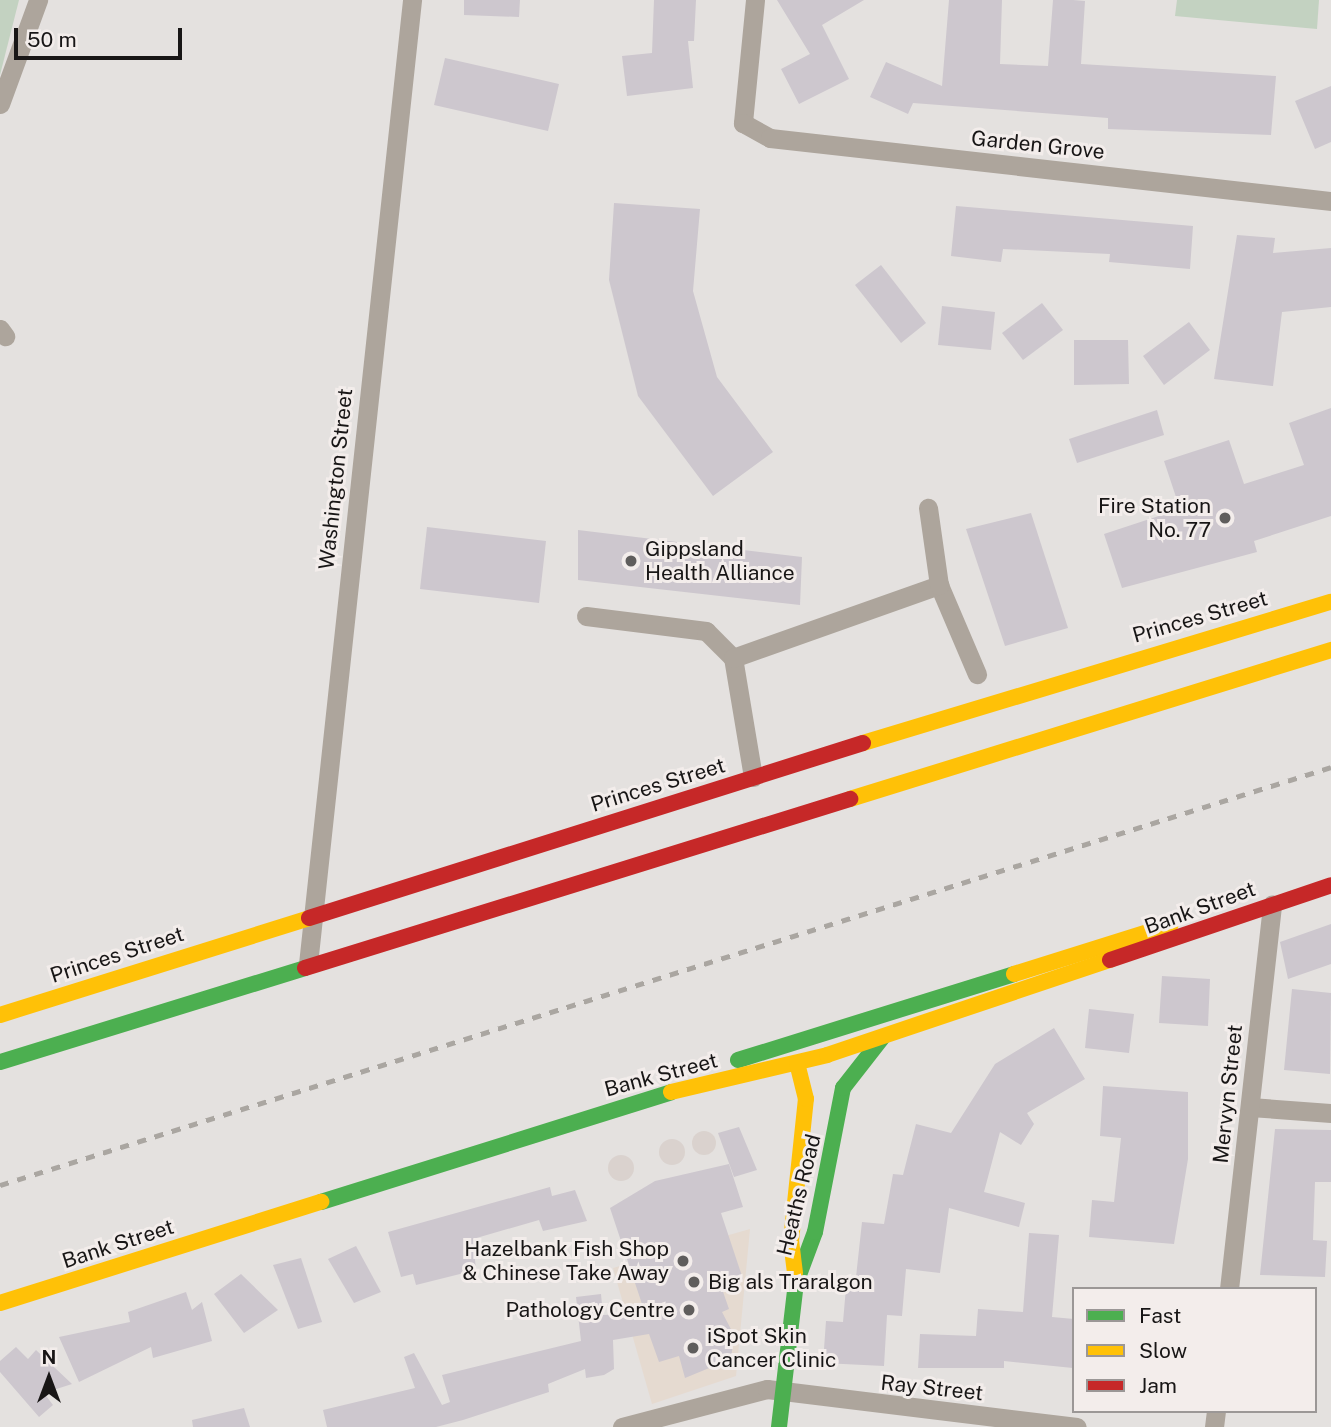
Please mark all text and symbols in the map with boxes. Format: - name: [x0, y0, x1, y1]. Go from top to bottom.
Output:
- scale bar: [18, 14, 186, 58]
- text: 50 m: [27, 27, 77, 52]
- street label: Garden Grove: [970, 125, 1106, 165]
- street label: Washington Street: [314, 387, 358, 571]
- place label: Fire Station No. 77: [1098, 493, 1211, 543]
- marker: Fire Station No. 77: [1217, 510, 1233, 526]
- place label: Gippsland Health Alliance: [645, 536, 795, 586]
- marker: Gippsland Health Alliance: [623, 553, 639, 569]
- street label: Princes Street: [1130, 586, 1270, 648]
- street label: Princes Street: [588, 753, 728, 817]
- street label: Bank Street: [1141, 876, 1259, 940]
- street label: Princes Street: [47, 921, 187, 989]
- street label: Mervyn Street: [1208, 1023, 1248, 1165]
- street label: Bank Street: [602, 1048, 720, 1102]
- street label: Heaths Road: [772, 1132, 826, 1258]
- street label: Bank Street: [59, 1214, 177, 1274]
- place label: Hazelbank Fish Shop & Chinese Take Away: [462, 1236, 669, 1286]
- marker: Hazelbank Fish Shop & Chinese Take Away: [675, 1253, 691, 1269]
- place label: Big als Traralgon: [708, 1269, 873, 1295]
- marker: Big als Traralgon: [686, 1274, 702, 1290]
- legend: [1072, 1287, 1317, 1413]
- place label: Pathology Centre: [505, 1297, 675, 1323]
- marker: Pathology Centre: [681, 1302, 697, 1318]
- text: Fast: [1139, 1303, 1181, 1328]
- place label: iSpot Skin Cancer Clinic: [707, 1323, 836, 1373]
- text: Slow: [1139, 1338, 1187, 1363]
- marker: iSpot Skin Cancer Clinic: [685, 1340, 701, 1356]
- north arrow: [14, 1343, 84, 1413]
- text: N: [42, 1346, 56, 1368]
- street label: Ray Street: [879, 1370, 985, 1406]
- text: Jam: [1139, 1373, 1177, 1398]

